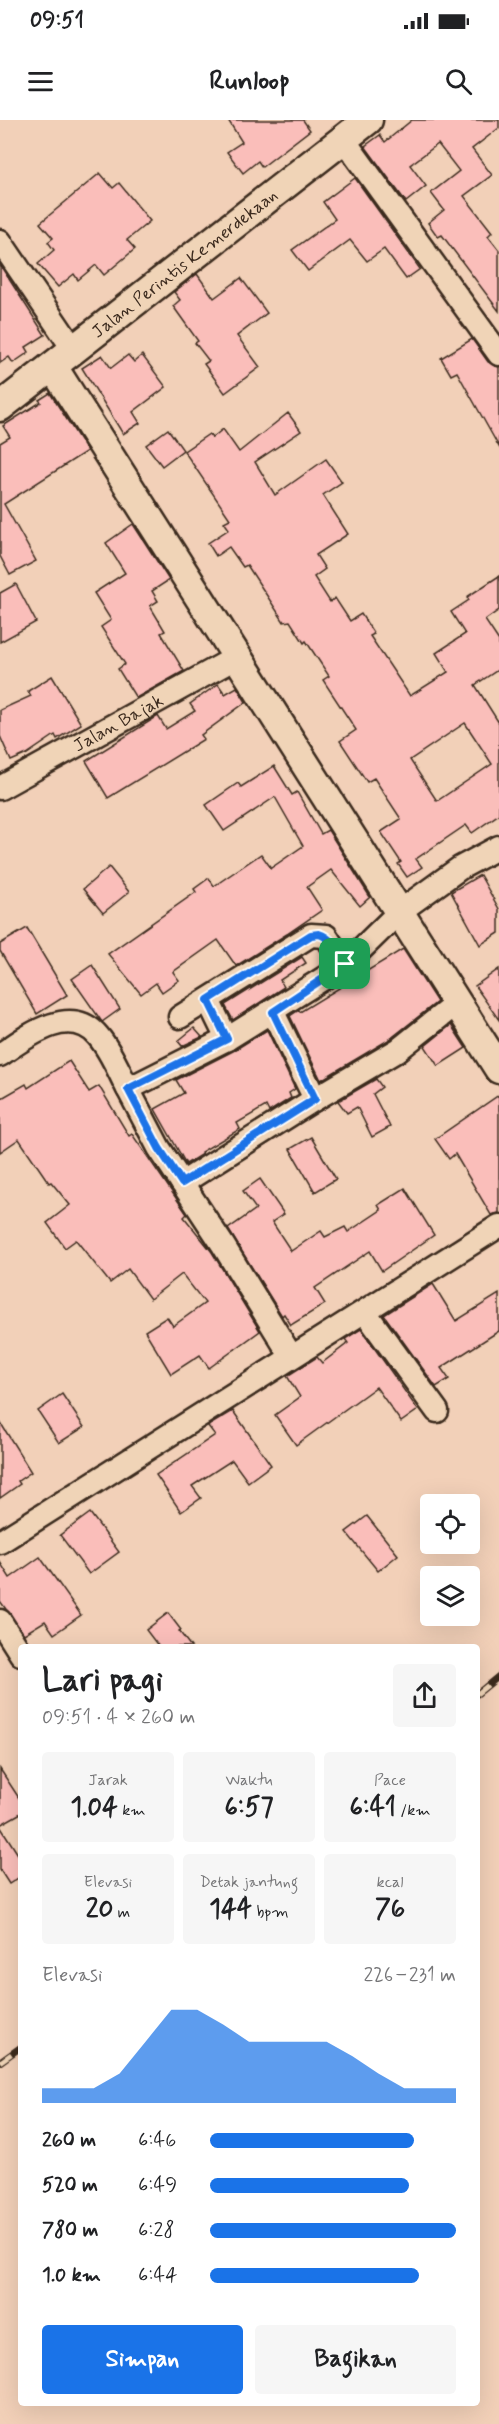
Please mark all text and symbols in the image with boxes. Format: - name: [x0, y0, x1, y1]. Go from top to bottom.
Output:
- text: 09:51: [30, 7, 84, 35]
- text: Runloop: [209, 64, 290, 99]
- icon: menu: [24, 65, 57, 98]
- icon: search: [442, 65, 475, 98]
- street label: Jalan Perintis Kemerdekaan: [87, 184, 283, 344]
- street label: Jalan Bajak: [69, 689, 168, 758]
- pin: [319, 938, 370, 989]
- icon: arrive: [328, 947, 361, 980]
- map controls: [420, 1494, 480, 1626]
- button: locate: [420, 1494, 480, 1554]
- button: layers: [420, 1566, 480, 1626]
- text: Lari pagi: [42, 1659, 163, 1703]
- button: share: [393, 1664, 456, 1727]
- text: 09:51 · 4 × 260 m: [42, 1704, 195, 1731]
- text: Jarak: [88, 1770, 128, 1791]
- text: Waktu: [225, 1770, 273, 1791]
- text: Pace: [374, 1770, 406, 1791]
- text: 1.04: [70, 1791, 118, 1825]
- text: 6:57: [225, 1791, 273, 1825]
- text: 6:41: [349, 1791, 396, 1825]
- text: km: [118, 1800, 146, 1821]
- text: /km: [396, 1800, 431, 1821]
- text: Elevasi: [84, 1872, 132, 1893]
- text: Detak jantung: [200, 1872, 298, 1893]
- text: kcal: [377, 1872, 403, 1893]
- text: 20: [86, 1893, 113, 1927]
- text: 144: [209, 1893, 252, 1927]
- text: 76: [375, 1893, 405, 1927]
- text: m: [113, 1902, 130, 1923]
- text: bpm: [252, 1902, 289, 1923]
- text: Elevasi: [42, 1962, 102, 1989]
- text: 226–231 m: [363, 1962, 456, 1989]
- text: 260 m: [42, 2127, 96, 2154]
- text: 6:46: [138, 2127, 176, 2154]
- text: 520 m: [42, 2172, 98, 2199]
- text: 6:49: [138, 2172, 177, 2199]
- text: 780 m: [42, 2217, 98, 2244]
- text: 6:28: [138, 2217, 174, 2244]
- text: 1.0 km: [42, 2262, 101, 2289]
- text: 6:44: [138, 2262, 177, 2289]
- button: Simpan: [42, 2325, 243, 2394]
- button: Bagikan: [255, 2325, 456, 2394]

